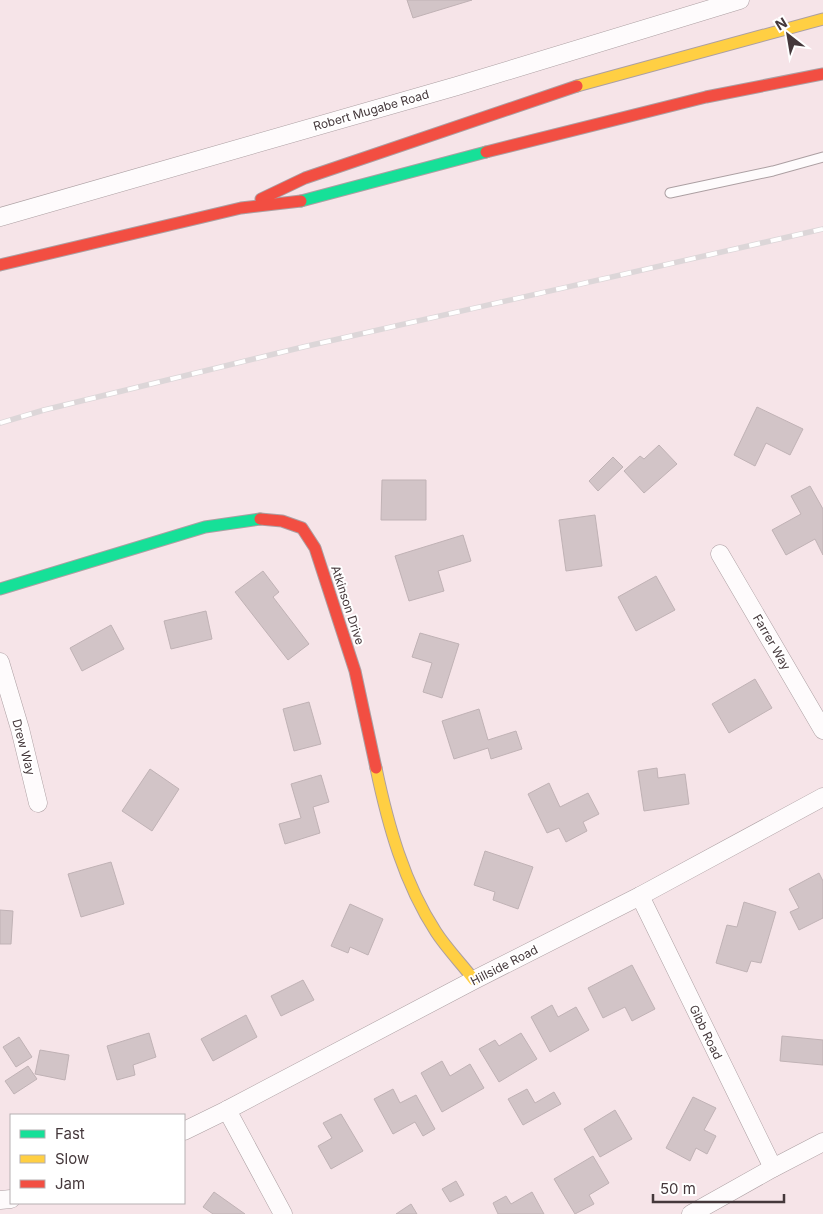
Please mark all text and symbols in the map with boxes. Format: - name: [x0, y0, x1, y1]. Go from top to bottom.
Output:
- north arrow: [763, 10, 813, 60]
- text: N: [772, 13, 790, 33]
- street label: Robert Mugabe Road: [311, 86, 431, 134]
- street label: Atkinson Drive: [328, 564, 368, 646]
- street label: Farrer Way: [750, 611, 794, 673]
- street label: Drew Way: [9, 717, 39, 777]
- street label: Hillside Road: [468, 942, 540, 988]
- street label: Gibb Road: [686, 1002, 726, 1062]
- legend: [10, 1114, 185, 1204]
- text: Fast: [55, 1124, 85, 1143]
- text: Slow: [55, 1149, 89, 1168]
- scale bar: [653, 1172, 784, 1204]
- text: Jam: [55, 1174, 85, 1193]
- text: 50 m: [660, 1179, 696, 1198]

